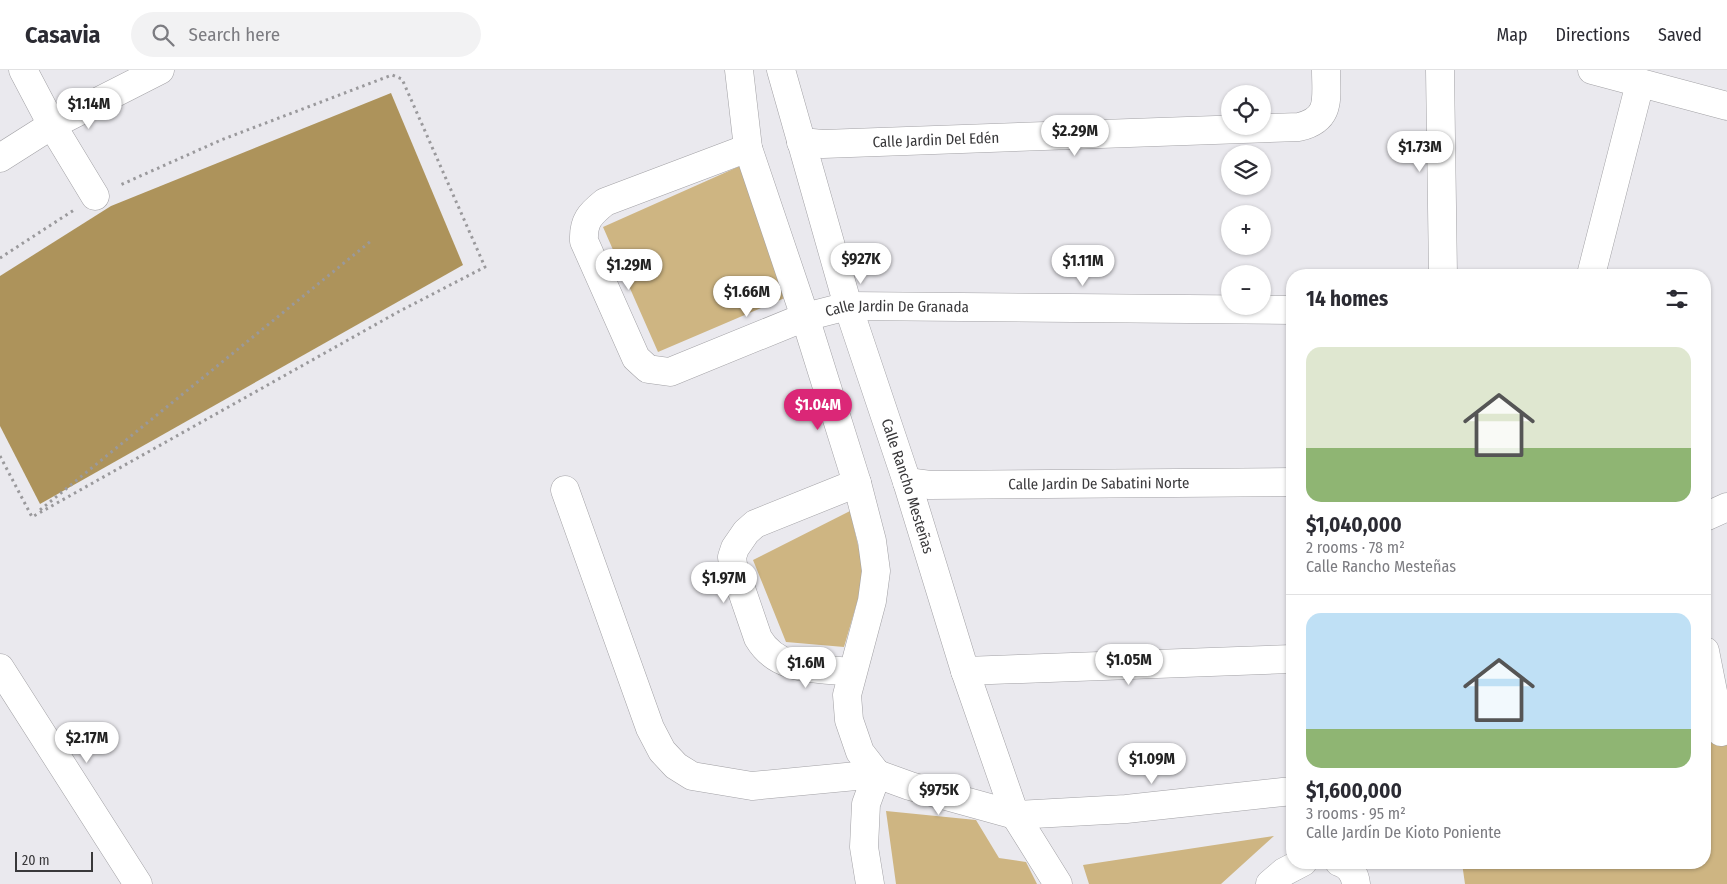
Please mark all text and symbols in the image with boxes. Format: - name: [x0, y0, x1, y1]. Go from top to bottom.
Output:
- search box: [131, 12, 481, 57]
- text: Casavia: [25, 21, 101, 49]
- icon: search: [149, 21, 177, 49]
- text: Search here: [189, 23, 280, 46]
- text: Map: [1496, 24, 1528, 46]
- text: Directions: [1556, 24, 1630, 46]
- text: Saved: [1658, 24, 1702, 46]
- map controls: [1221, 85, 1271, 315]
- button: locate: [1221, 85, 1271, 135]
- pin: $1.14M: [48, 88, 130, 130]
- text: $1.14M: [68, 94, 110, 113]
- pin: $2.29M: [1034, 114, 1116, 157]
- text: $2.29M: [1052, 121, 1098, 140]
- street label: Calle Jardin Del Edén: [872, 129, 1000, 151]
- pin: $1.73M: [1379, 131, 1461, 173]
- text: $1.73M: [1398, 137, 1442, 156]
- button: layers: [1221, 145, 1271, 195]
- button: +: [1221, 205, 1271, 255]
- pin: $927K: [826, 242, 896, 285]
- pin: $1.11M: [1042, 244, 1124, 287]
- pin: $1.29M: [588, 248, 670, 291]
- text: $927K: [841, 249, 881, 268]
- text: $1.11M: [1063, 251, 1104, 270]
- text: $1.29M: [607, 255, 651, 274]
- button: −: [1221, 265, 1271, 315]
- pin: $1.66M: [706, 276, 788, 318]
- text: $1.66M: [724, 282, 770, 301]
- icon: filters: [1663, 285, 1691, 313]
- text: 14 homes: [1306, 286, 1388, 312]
- street label: Calle Jardin De Granada: [823, 297, 969, 320]
- icon: home: [1454, 380, 1544, 470]
- pin: $1.04M: [777, 388, 859, 431]
- text: $1.04M: [795, 395, 841, 414]
- street label: Calle Rancho Mesteñas: [877, 416, 937, 556]
- street label: Calle Jardin De Sabatini Norte: [1008, 474, 1189, 493]
- text: $1,040,000: [1306, 512, 1402, 538]
- text: 2 rooms · 78 m²: [1306, 538, 1405, 557]
- text: Calle Rancho Mesteñas: [1306, 557, 1456, 576]
- pin: $1.97M: [683, 562, 765, 604]
- text: $1.97M: [702, 568, 746, 587]
- pin: $1.05M: [1088, 644, 1170, 686]
- icon: home: [1454, 645, 1544, 735]
- pin: $1.6M: [771, 646, 841, 689]
- text: $1.05M: [1106, 650, 1152, 669]
- text: $1.6M: [787, 653, 825, 672]
- pin: $2.17M: [46, 722, 128, 764]
- text: $2.17M: [66, 728, 108, 747]
- pin: $1.09M: [1111, 742, 1193, 785]
- text: $1.09M: [1129, 749, 1175, 768]
- pin: $975K: [904, 774, 974, 816]
- text: $1,600,000: [1306, 778, 1402, 804]
- text: $975K: [919, 780, 959, 799]
- text: 3 rooms · 95 m²: [1306, 804, 1406, 823]
- text: Calle Jardín De Kioto Poniente: [1306, 823, 1501, 842]
- scale bar: [15, 849, 92, 872]
- text: 20 m: [22, 852, 50, 869]

